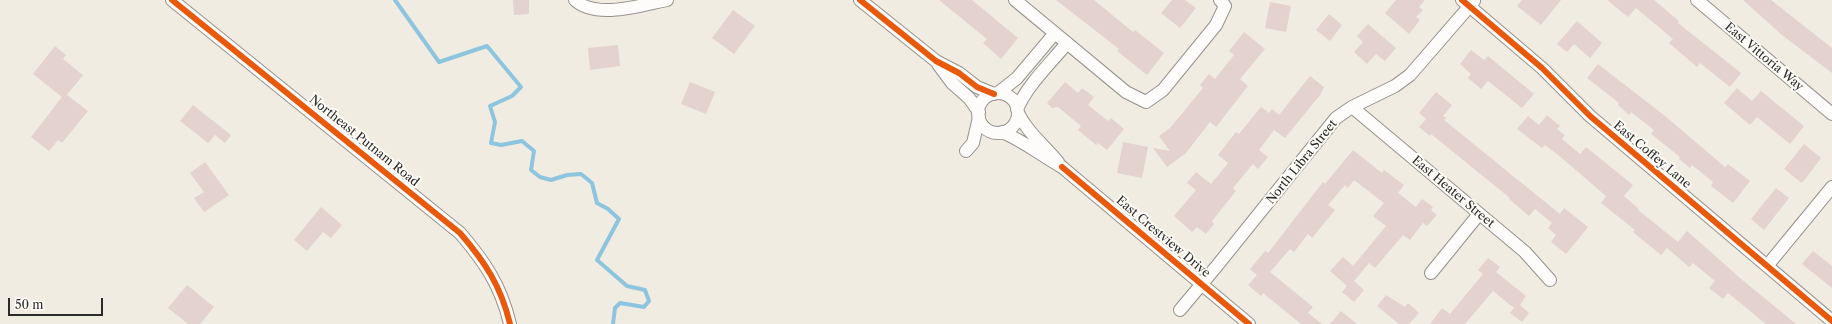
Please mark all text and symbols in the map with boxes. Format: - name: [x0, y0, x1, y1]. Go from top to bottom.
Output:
- street label: East Vittoria Way: [1722, 20, 1806, 94]
- street label: Northeast Putnam Road: [306, 92, 422, 190]
- street label: North Libra Street: [1264, 117, 1340, 207]
- street label: East Coffey Lane: [1610, 118, 1694, 192]
- street label: East Heater Street: [1409, 153, 1497, 231]
- street label: East Crestview Drive: [1113, 193, 1213, 281]
- scale bar: [10, 290, 105, 316]
- text: 50 m: [15, 297, 44, 312]

